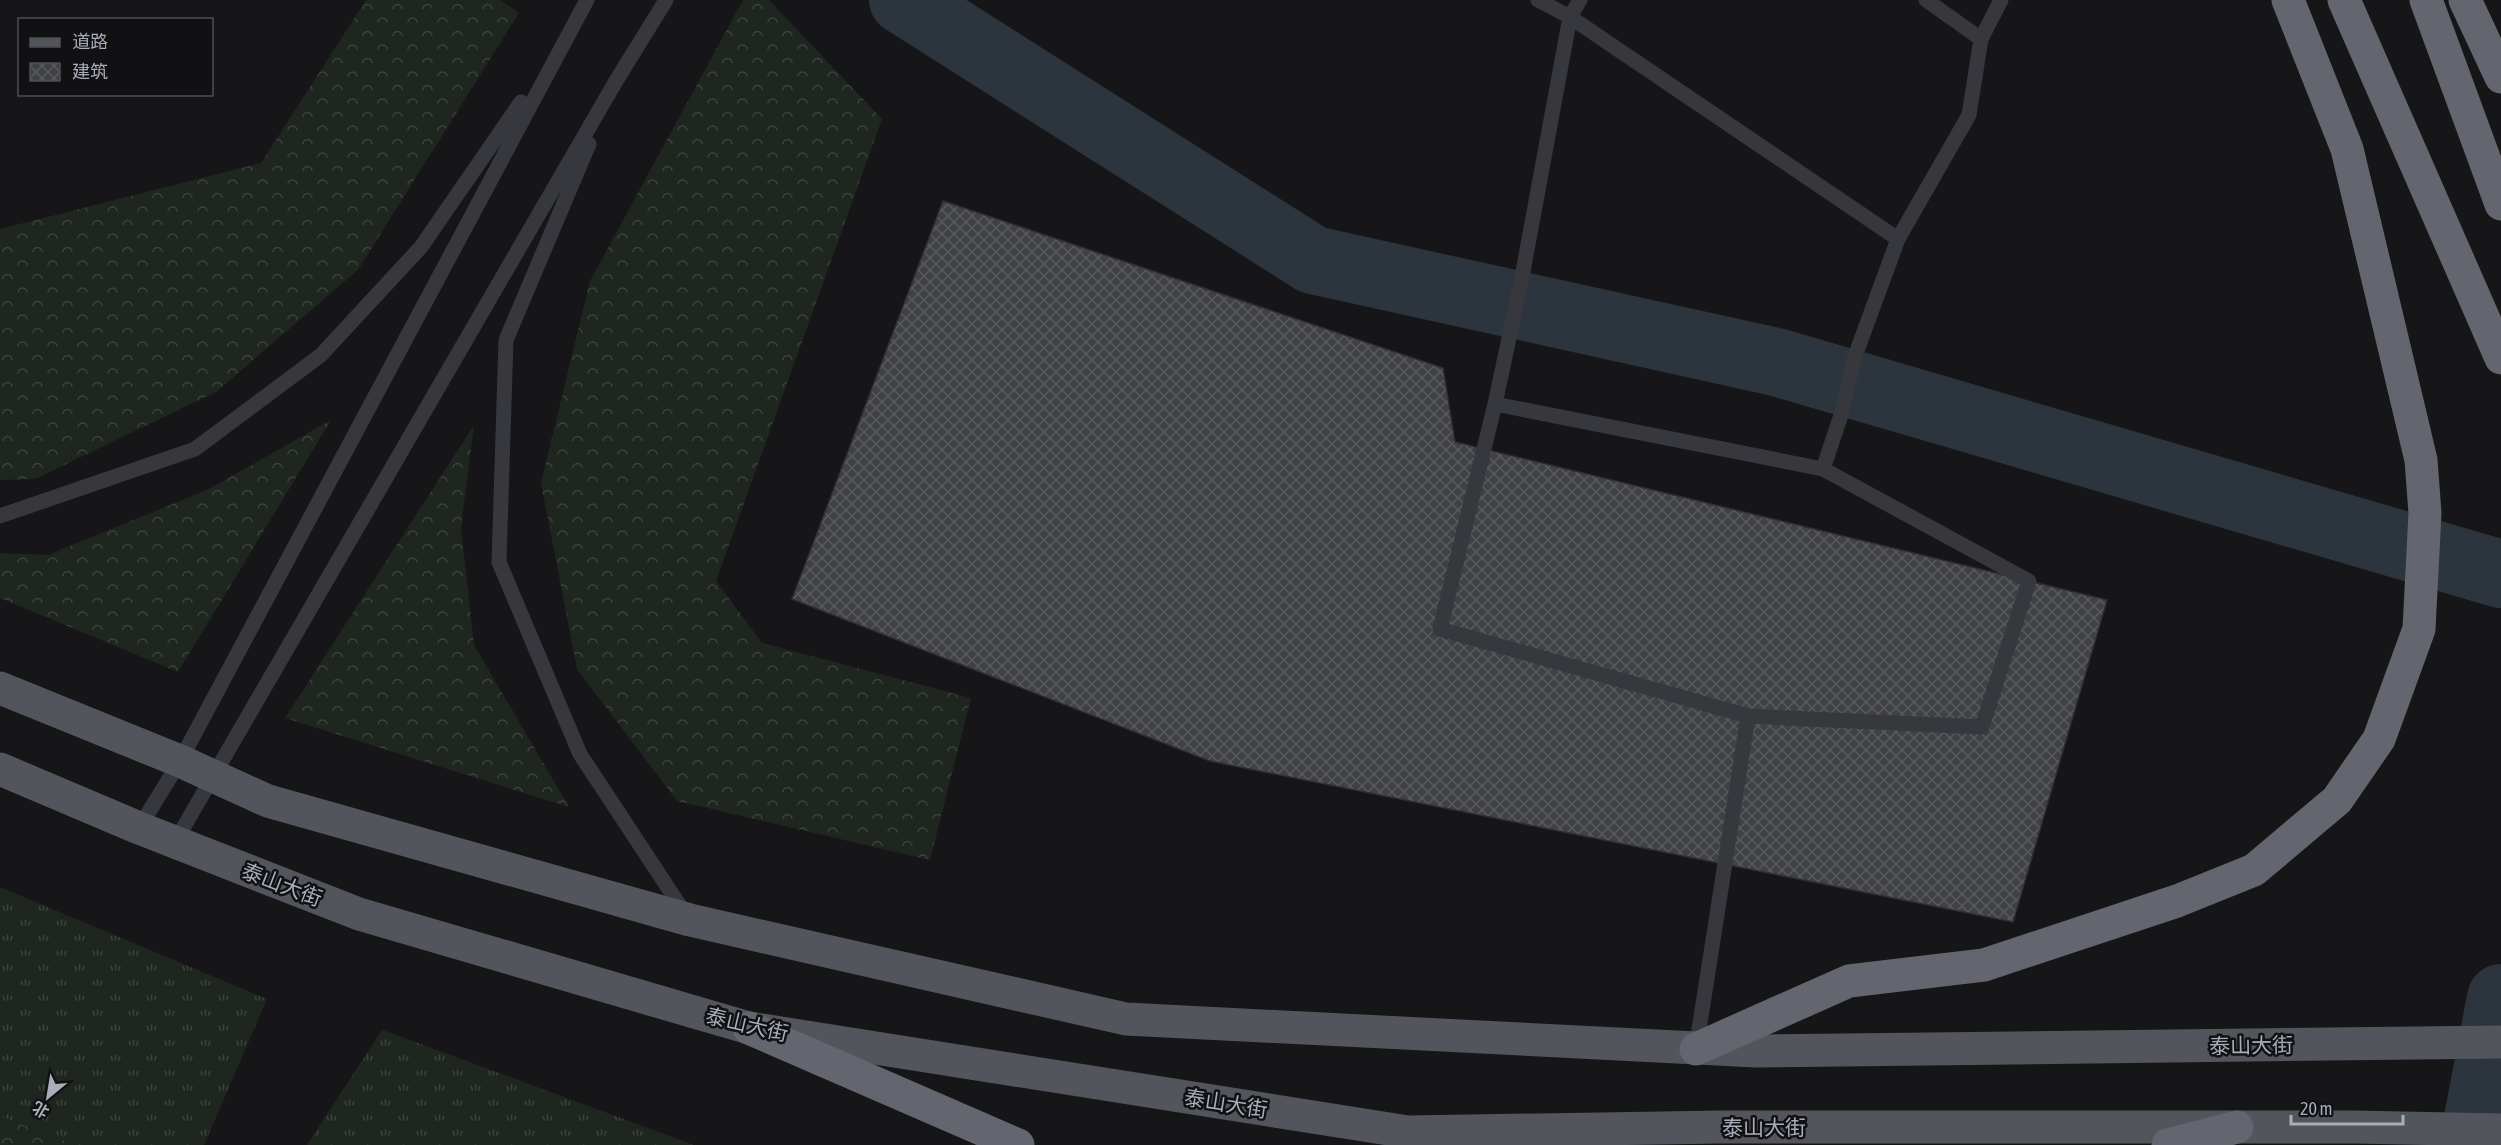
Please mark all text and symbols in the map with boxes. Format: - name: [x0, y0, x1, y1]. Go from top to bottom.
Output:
- legend: [18, 18, 213, 96]
- text: 道路: [72, 31, 108, 52]
- text: 建筑: [72, 61, 108, 82]
- street label: 泰山大街: [238, 858, 326, 910]
- street label: 泰山大街: [703, 1003, 791, 1045]
- street label: 泰山大街: [2209, 1032, 2293, 1058]
- north arrow: [18, 1067, 78, 1127]
- street label: 泰山大街: [1183, 1085, 1269, 1121]
- scale bar: [2291, 1088, 2404, 1126]
- text: 北: [29, 1098, 52, 1122]
- text: 20 m: [2300, 1098, 2332, 1119]
- street label: 泰山大街: [1722, 1115, 1806, 1139]

